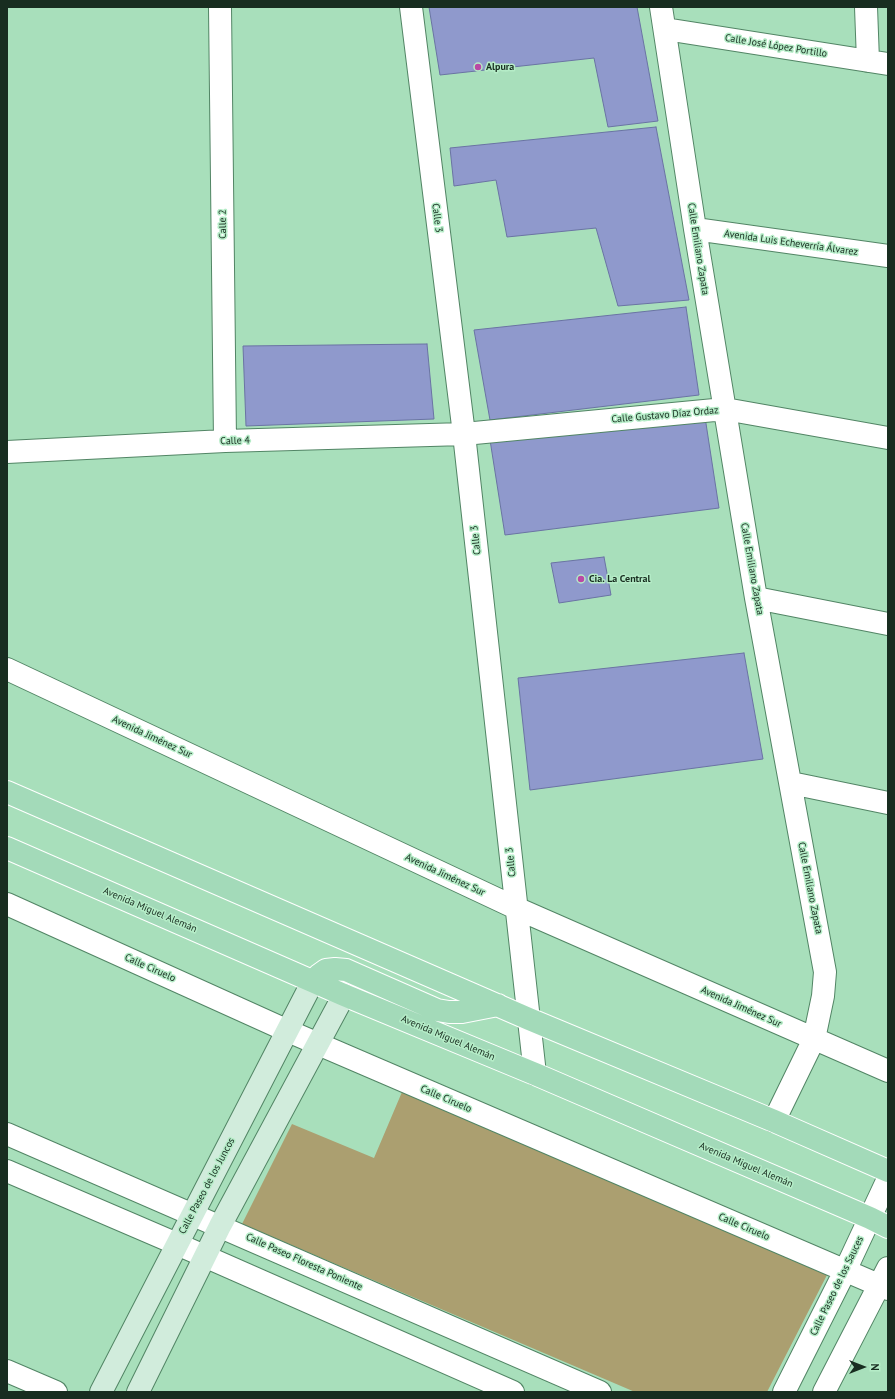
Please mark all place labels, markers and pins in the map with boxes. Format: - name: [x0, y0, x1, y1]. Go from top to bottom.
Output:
- place label: Alpura: [486, 61, 514, 73]
- marker: Alpura: [473, 62, 483, 72]
- place label: Cia. La Central: [589, 573, 651, 585]
- marker: Cia. La Central: [576, 574, 586, 584]

